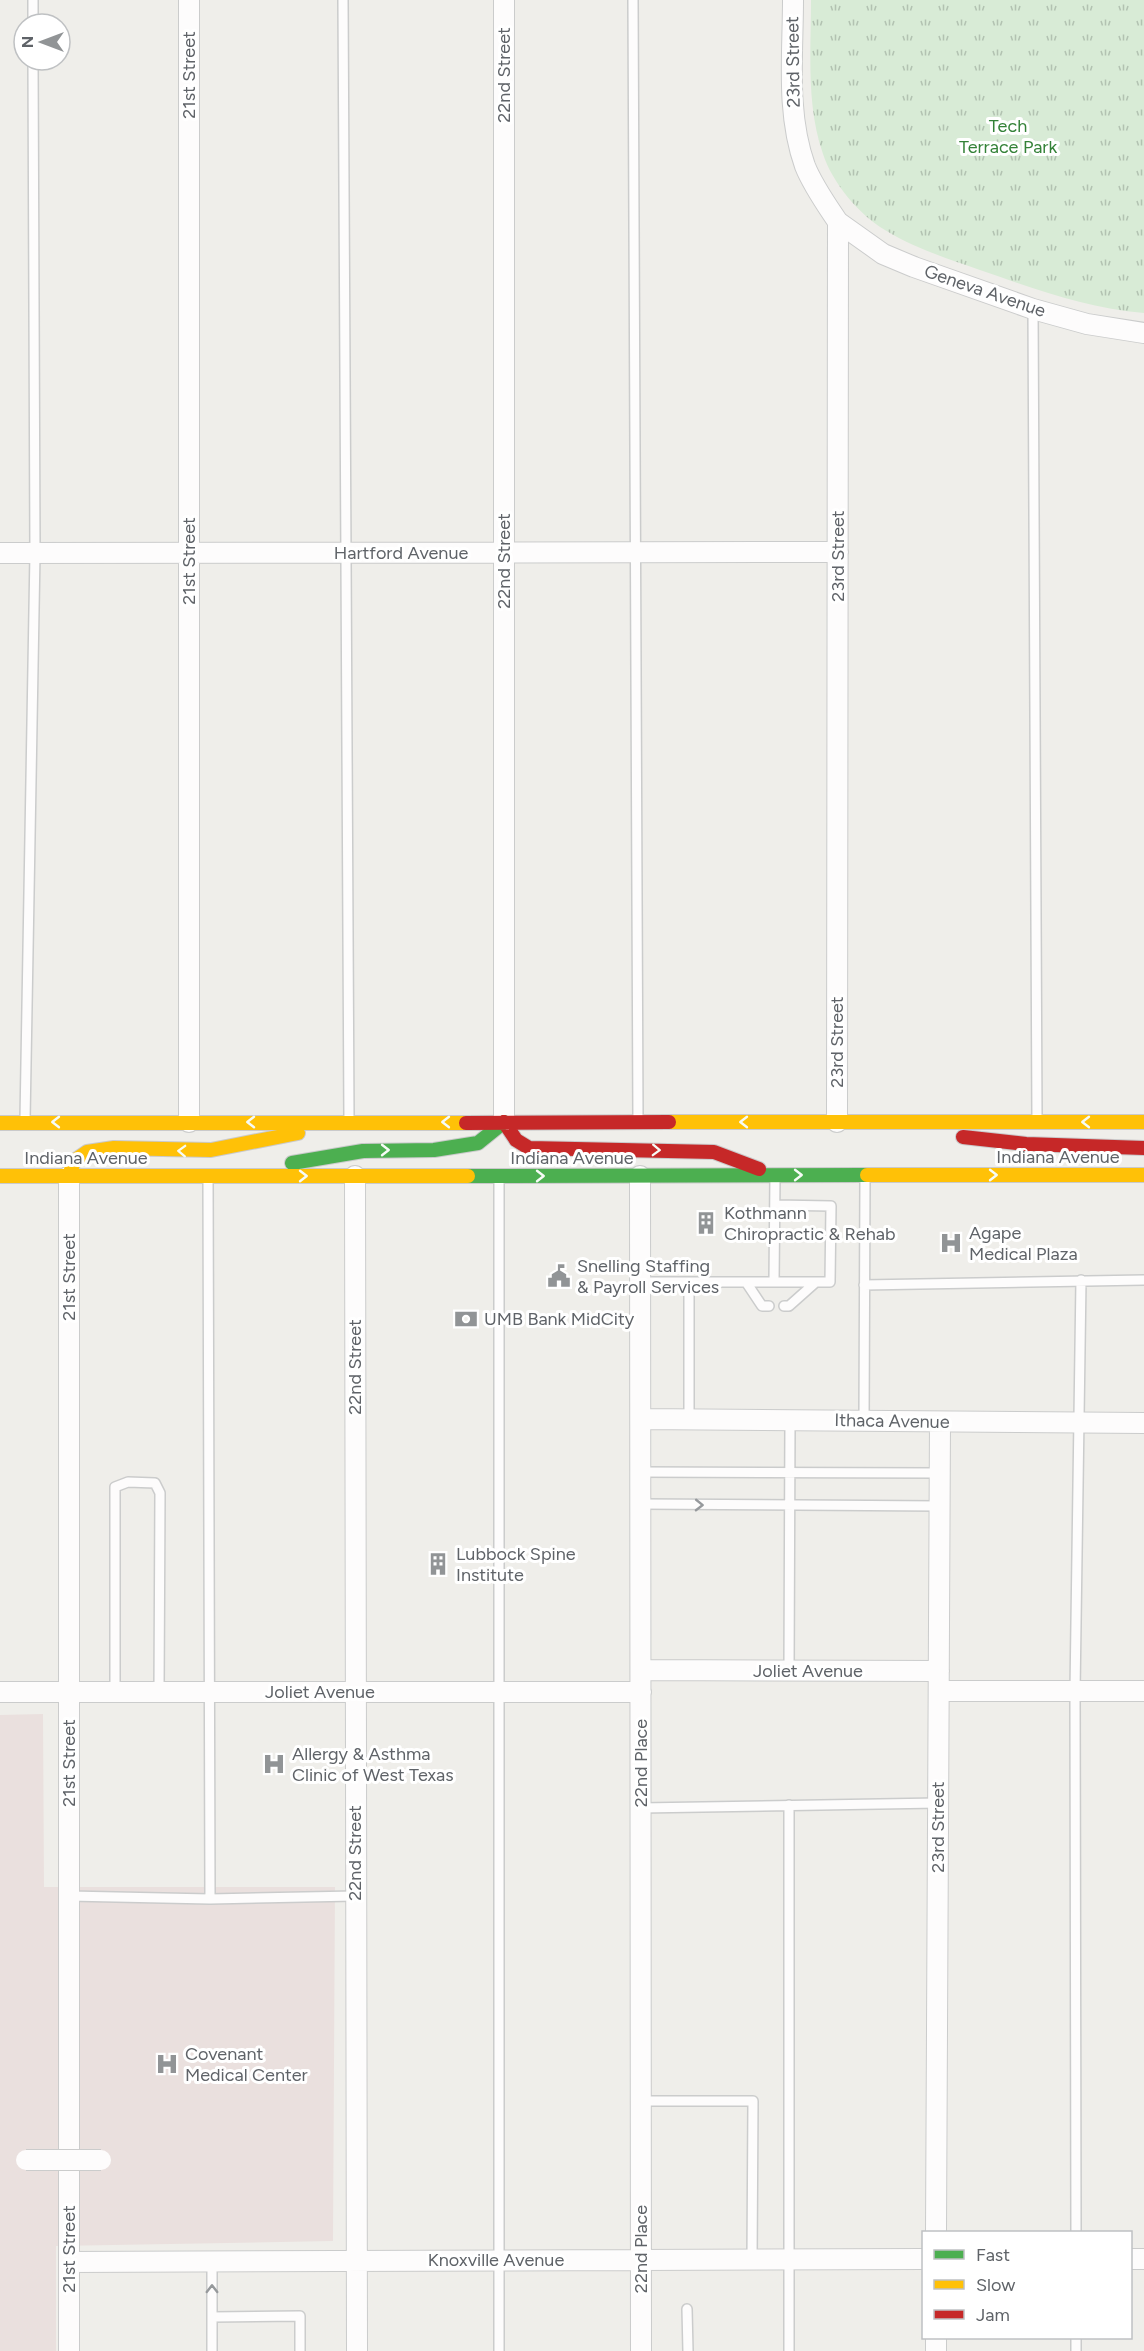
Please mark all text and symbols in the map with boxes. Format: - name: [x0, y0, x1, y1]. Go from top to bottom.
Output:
- north arrow: [12, 12, 72, 72]
- street label: 23rd Street: [781, 16, 805, 108]
- street label: 22nd Street: [493, 27, 515, 123]
- street label: 21st Street: [178, 31, 200, 119]
- text: N: [18, 36, 37, 48]
- park label: Tech Terrace Park: [959, 115, 1057, 158]
- street label: Geneva Avenue: [921, 260, 1049, 322]
- street label: 23rd Street: [827, 510, 849, 602]
- street label: 22nd Street: [493, 513, 515, 609]
- street label: 21st Street: [178, 517, 200, 605]
- street label: Hartford Avenue: [334, 542, 468, 564]
- street label: 23rd Street: [826, 996, 848, 1088]
- one-way arrow: [51, 1116, 60, 1128]
- one-way arrow: [246, 1116, 255, 1128]
- one-way arrow: [441, 1116, 450, 1128]
- one-way arrow: [739, 1116, 748, 1128]
- one-way arrow: [1081, 1116, 1090, 1128]
- one-way arrow: [178, 1144, 187, 1157]
- one-way arrow: [380, 1144, 389, 1157]
- one-way arrow: [652, 1144, 661, 1157]
- street label: Indiana Avenue: [996, 1146, 1120, 1168]
- street label: Indiana Avenue: [24, 1147, 148, 1169]
- street label: Indiana Avenue: [510, 1147, 634, 1169]
- one-way arrow: [793, 1169, 802, 1181]
- one-way arrow: [988, 1169, 997, 1181]
- one-way arrow: [298, 1170, 307, 1182]
- one-way arrow: [535, 1170, 544, 1182]
- place label: Kothmann Chiropractic & Rehab: [724, 1202, 895, 1245]
- building icon: Kothmann Chiropractic & Rehab: [693, 1210, 719, 1236]
- place label: Agape Medical Plaza: [969, 1222, 1078, 1265]
- hospital icon: Agape Medical Plaza: [938, 1230, 964, 1256]
- street label: 21st Street: [58, 1233, 80, 1321]
- place label: Snelling Staffing & Payroll Services: [577, 1255, 719, 1298]
- public building icon: Snelling Staffing & Payroll Services: [546, 1263, 572, 1289]
- bank icon: UMB Bank MidCity: [453, 1306, 479, 1332]
- place label: UMB Bank MidCity: [484, 1308, 635, 1330]
- street label: 22nd Street: [344, 1319, 366, 1415]
- street label: Ithaca Avenue: [834, 1409, 950, 1433]
- one-way arrow: [695, 1499, 704, 1511]
- place label: Lubbock Spine Institute: [456, 1543, 576, 1586]
- building icon: Lubbock Spine Institute: [425, 1551, 451, 1577]
- street label: Joliet Avenue: [753, 1660, 863, 1682]
- street label: Joliet Avenue: [265, 1681, 375, 1703]
- street label: 21st Street: [58, 1719, 80, 1807]
- street label: 22nd Place: [630, 1719, 652, 1807]
- place label: Allergy & Asthma Clinic of West Texas: [292, 1743, 454, 1786]
- hospital icon: Allergy & Asthma Clinic of West Texas: [261, 1751, 287, 1777]
- street label: 23rd Street: [927, 1781, 949, 1873]
- street label: 22nd Street: [344, 1805, 366, 1901]
- place label: Covenant Medical Center: [185, 2043, 308, 2086]
- hospital icon: Covenant Medical Center: [154, 2051, 180, 2077]
- street label: 21st Street: [58, 2205, 80, 2293]
- street label: 22nd Place: [630, 2205, 652, 2293]
- legend: [922, 2231, 1132, 2339]
- text: Fast: [976, 2244, 1010, 2266]
- street label: Knoxville Avenue: [428, 2249, 564, 2271]
- text: Slow: [976, 2274, 1015, 2296]
- one-way arrow: [206, 2284, 218, 2293]
- text: Jam: [976, 2304, 1010, 2326]

